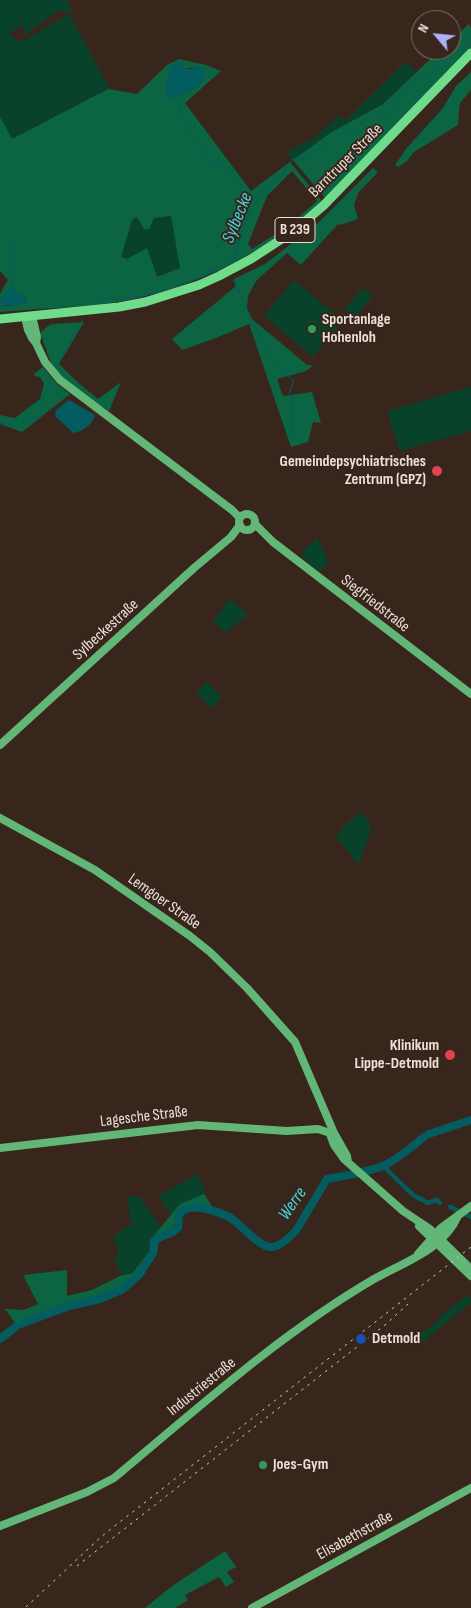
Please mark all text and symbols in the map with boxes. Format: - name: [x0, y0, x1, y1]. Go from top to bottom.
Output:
- north arrow: [411, 10, 461, 60]
- text: N: [414, 21, 432, 35]
- street label: Barntruper Straße: [305, 120, 387, 202]
- water label: Sylbecke: [218, 190, 258, 246]
- road number: B 239: [275, 218, 315, 242]
- place label: Sportanlage Hohenloh: [322, 310, 391, 348]
- marker: Sportanlage Hohenloh: [306, 323, 318, 335]
- place label: Gemeindepsychiatrisches Zentrum (GPZ): [279, 452, 426, 490]
- marker: Gemeindepsychiatrisches Zentrum (GPZ): [430, 464, 444, 478]
- street label: Siegfriedstraße: [337, 571, 413, 637]
- street label: Sylbeckestraße: [69, 595, 143, 665]
- street label: Lemgoer Straße: [124, 870, 204, 934]
- place label: Klinikum Lippe-Detmold: [354, 1036, 439, 1074]
- marker: Klinikum Lippe-Detmold: [443, 1048, 457, 1062]
- street label: Lagesche Straße: [99, 1102, 189, 1132]
- water label: Werre: [274, 1183, 312, 1225]
- place label: Detmold: [372, 1329, 420, 1349]
- marker: Detmold: [354, 1332, 368, 1346]
- street label: Industriestraße: [164, 1354, 240, 1420]
- place label: Joes-Gym: [273, 1455, 328, 1475]
- marker: Joes-Gym: [257, 1459, 269, 1471]
- street label: Elisabethstraße: [314, 1507, 396, 1565]

